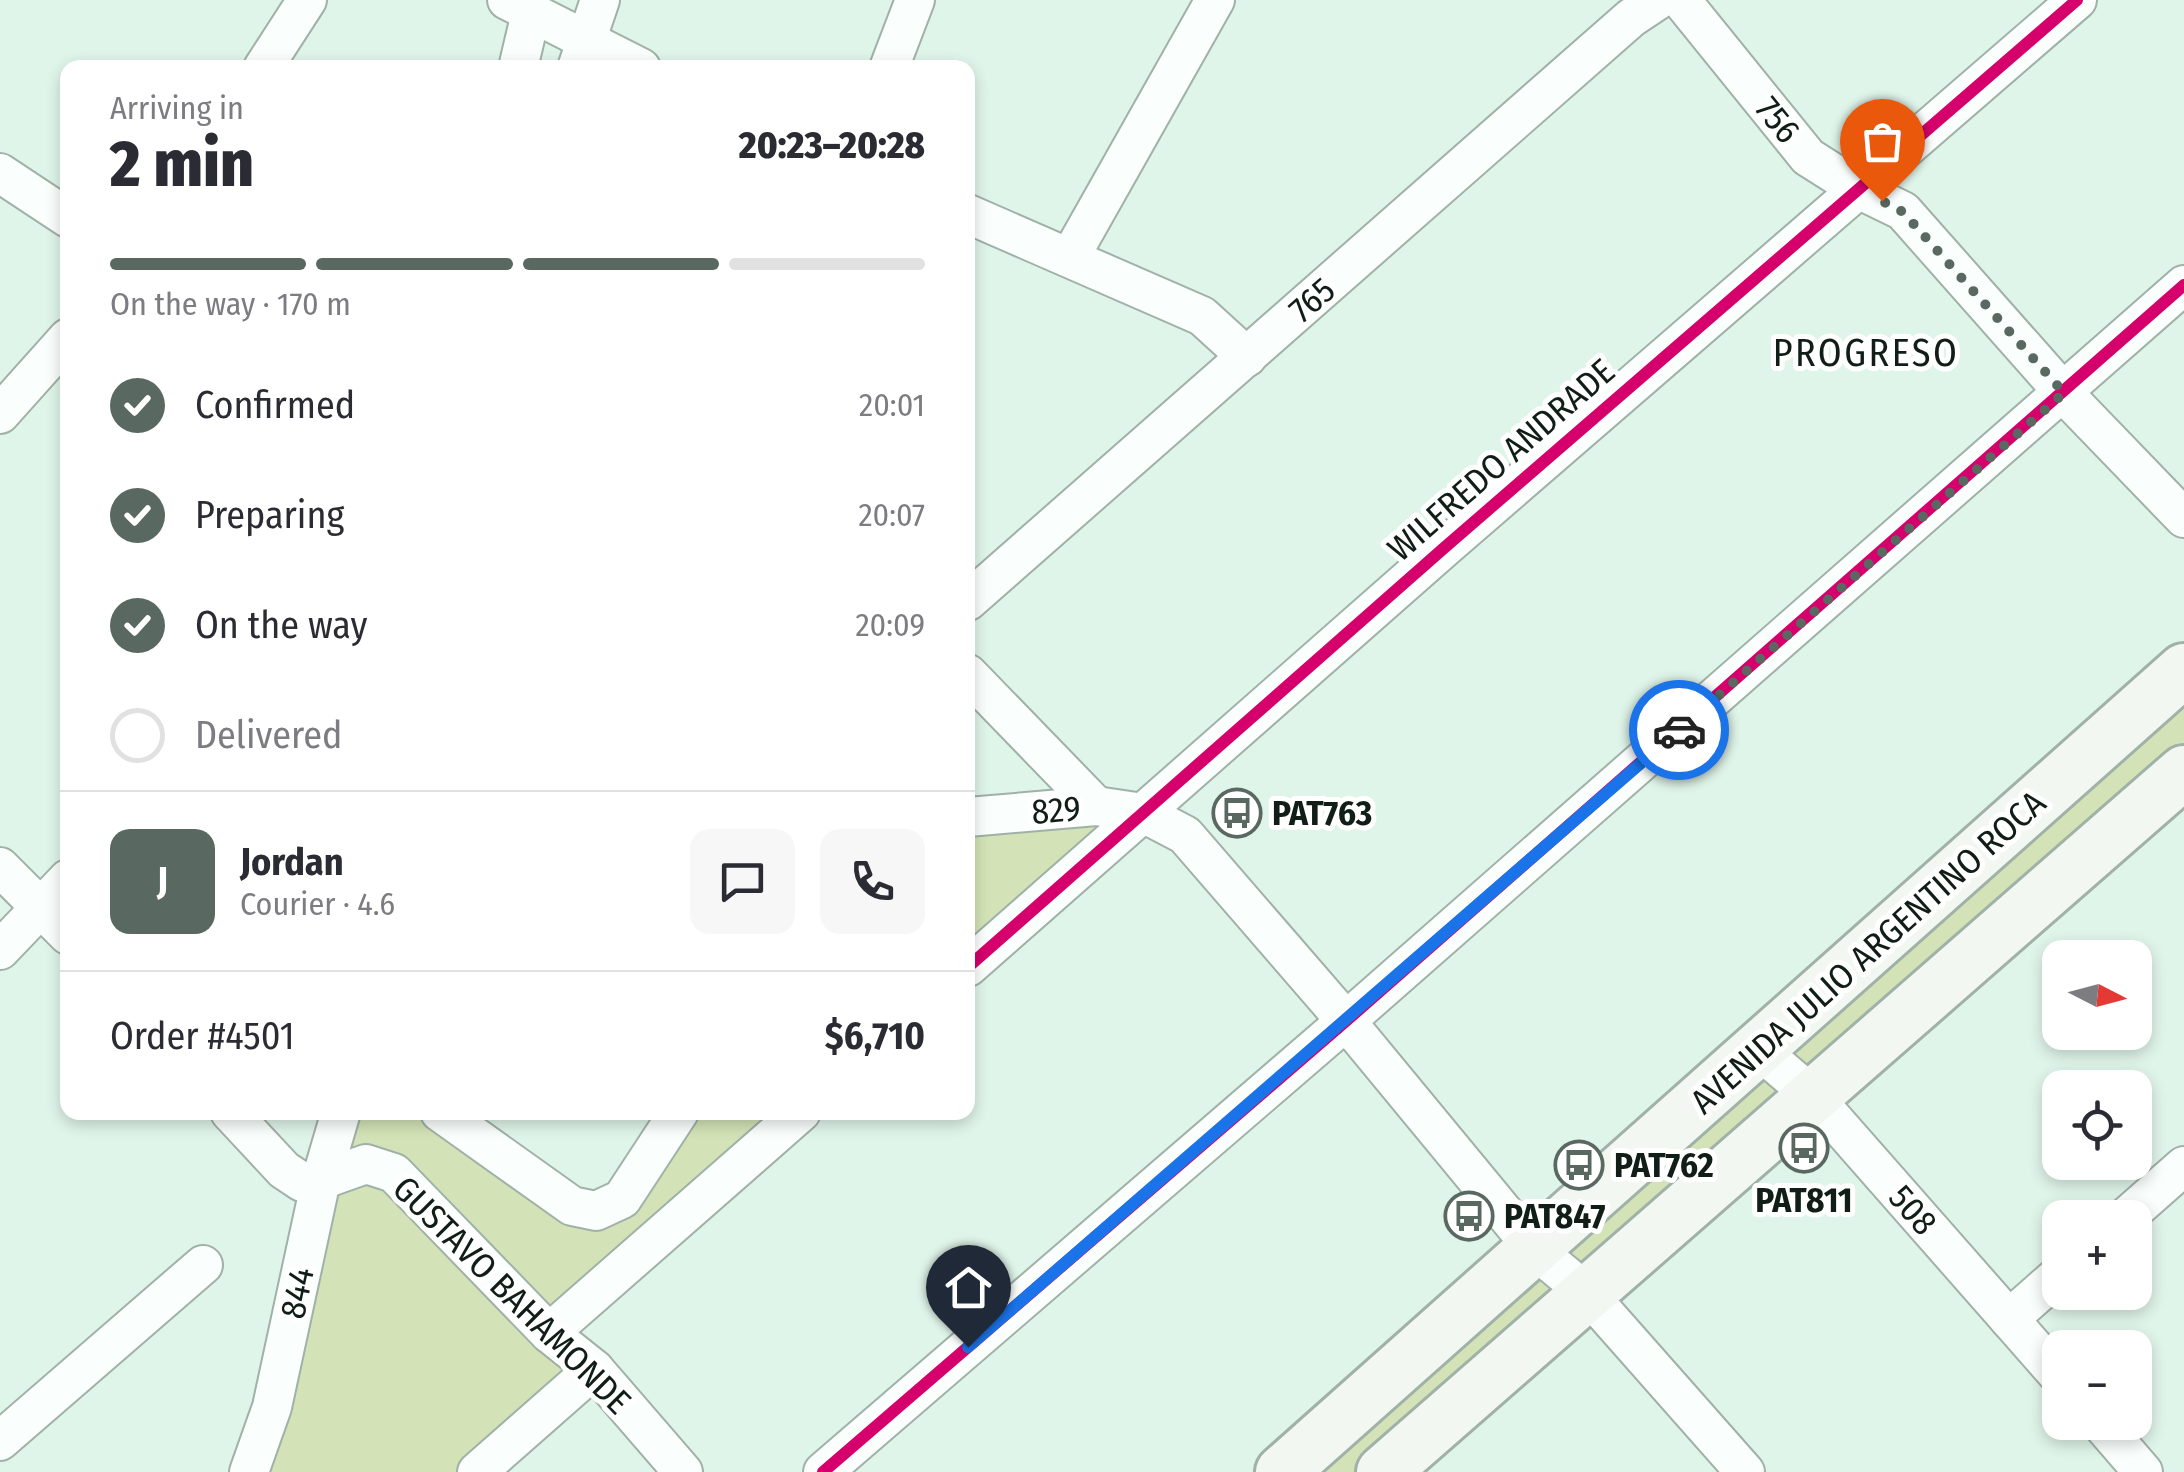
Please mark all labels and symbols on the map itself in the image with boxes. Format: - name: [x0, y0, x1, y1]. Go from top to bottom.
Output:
- street label: 756: [1747, 88, 1809, 152]
- pin: [1840, 99, 1925, 202]
- street label: 765: [1281, 269, 1343, 331]
- district label: PROGRESO: [1773, 330, 1959, 376]
- street label: WILFREDO ANDRADE: [1379, 350, 1623, 570]
- courier: [1629, 680, 1729, 780]
- street label: AVENIDA JULIO ARGENTINO ROCA: [1682, 781, 2054, 1122]
- street label: 829: [1030, 787, 1082, 833]
- bus stop icon: PAT763: [1211, 787, 1263, 839]
- place label: PAT763: [1272, 792, 1372, 834]
- north arrow: [2042, 940, 2152, 1050]
- bus stop icon: PAT811: [1778, 1122, 1830, 1174]
- bus stop icon: PAT762: [1553, 1139, 1605, 1191]
- place label: PAT762: [1614, 1144, 1714, 1186]
- street label: GUSTAVO BAHAMONDE: [384, 1167, 640, 1423]
- street label: 508: [1880, 1177, 1946, 1243]
- place label: PAT811: [1755, 1179, 1853, 1221]
- bus stop icon: PAT847: [1443, 1190, 1495, 1242]
- place label: PAT847: [1504, 1195, 1605, 1237]
- pin: [926, 1245, 1011, 1348]
- street label: 844: [271, 1263, 323, 1322]

